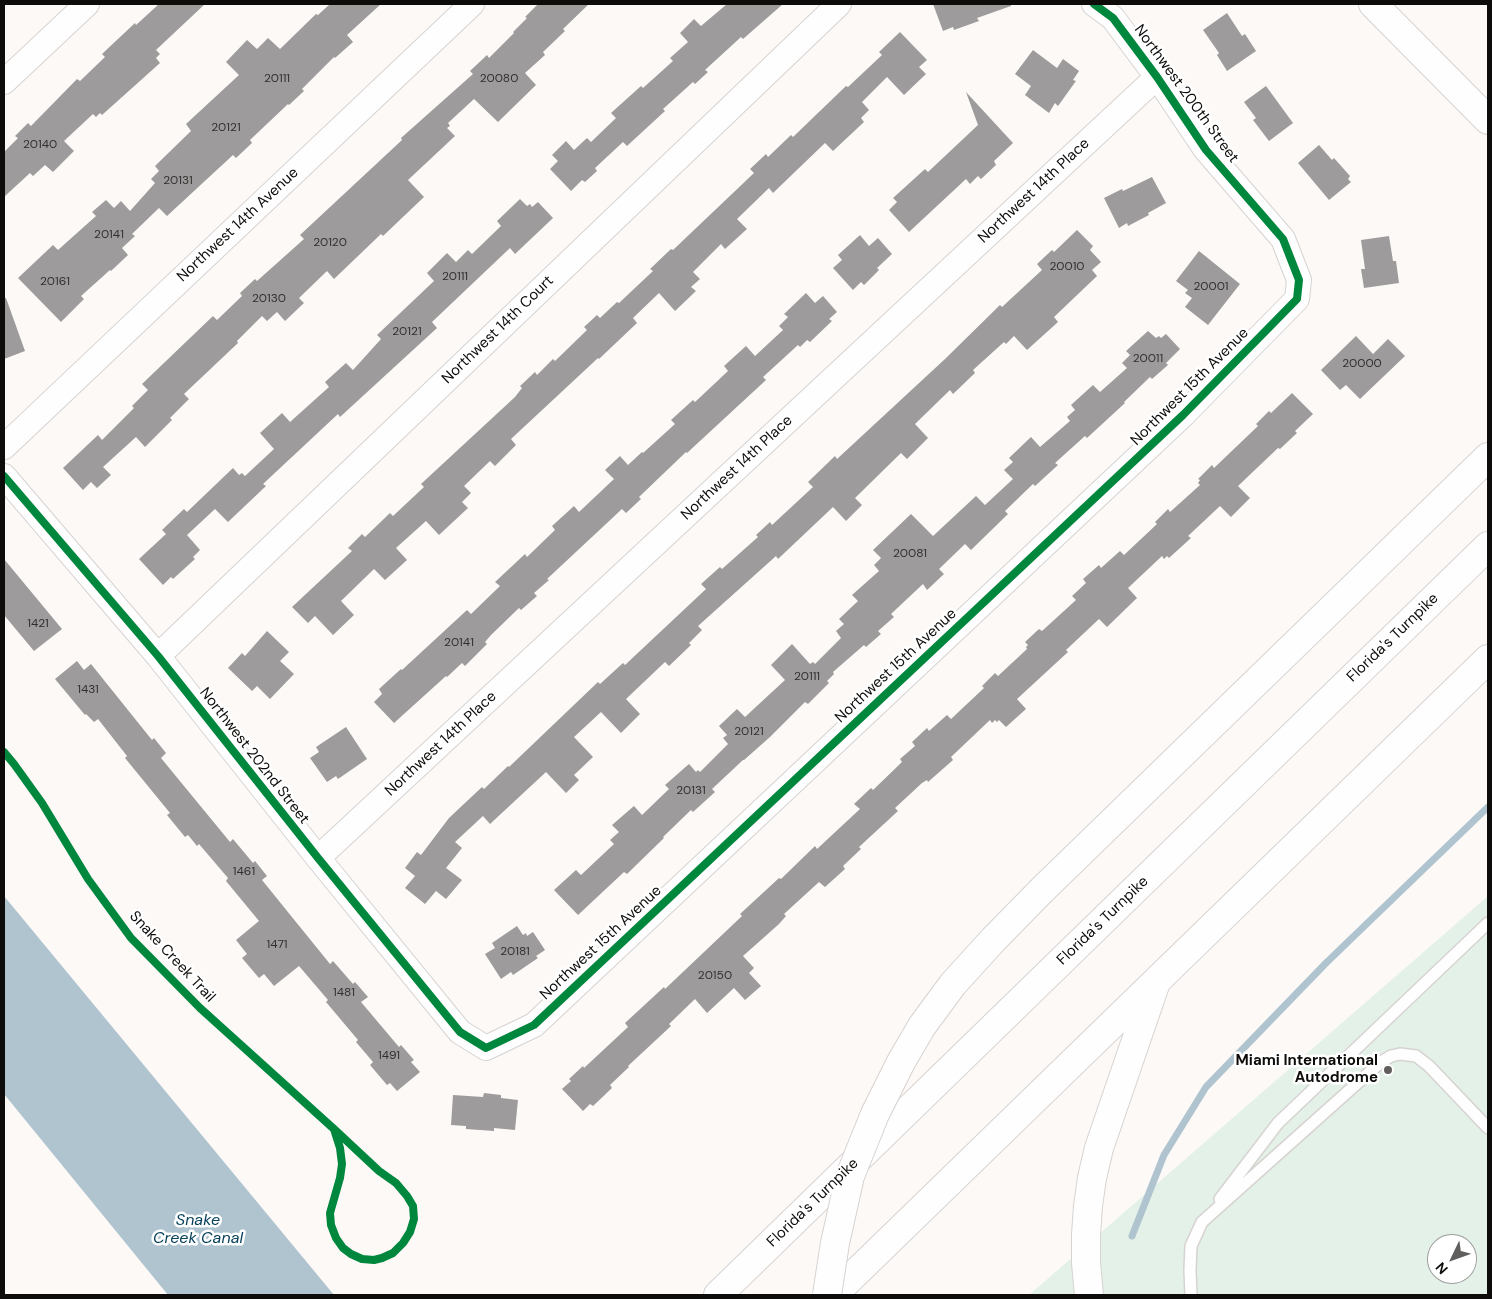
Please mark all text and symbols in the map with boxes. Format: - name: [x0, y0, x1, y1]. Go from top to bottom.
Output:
- street label: Northwest 200th Street: [1130, 22, 1242, 166]
- house number: 20111: [264, 72, 290, 86]
- house number: 20080: [480, 72, 518, 86]
- house number: 20121: [211, 121, 241, 135]
- street label: Northwest 14th Place: [975, 135, 1093, 247]
- house number: 20140: [23, 138, 57, 152]
- street label: Northwest 14th Avenue: [174, 164, 302, 286]
- house number: 20131: [163, 174, 193, 188]
- house number: 20141: [94, 228, 124, 242]
- house number: 20120: [313, 236, 347, 250]
- house number: 20010: [1049, 260, 1085, 274]
- house number: 20111: [442, 270, 468, 284]
- street label: Northwest 14th Court: [439, 272, 557, 388]
- house number: 20161: [40, 275, 70, 289]
- house number: 20001: [1193, 280, 1229, 294]
- house number: 20130: [252, 292, 286, 306]
- street label: Northwest 15th Avenue: [1127, 324, 1253, 450]
- house number: 20121: [392, 325, 422, 339]
- house number: 20011: [1133, 352, 1163, 366]
- house number: 20000: [1342, 357, 1382, 371]
- street label: Northwest 14th Place: [678, 412, 796, 524]
- house number: 20081: [893, 547, 927, 561]
- street label: Florida's Turnpike: [1344, 590, 1442, 686]
- street label: Northwest 15th Avenue: [832, 605, 960, 727]
- house number: 1421: [27, 617, 49, 631]
- house number: 20141: [444, 636, 474, 650]
- house number: 20111: [794, 670, 820, 684]
- house number: 1431: [77, 683, 99, 697]
- street label: Northwest 202nd Street: [195, 684, 313, 828]
- street label: Northwest 14th Place: [382, 688, 500, 800]
- house number: 20121: [734, 725, 764, 739]
- house number: 20131: [676, 784, 706, 798]
- house number: 1461: [233, 865, 255, 879]
- street label: Florida's Turnpike: [1054, 873, 1152, 969]
- street label: Northwest 15th Avenue: [537, 882, 665, 1004]
- street label: Snake Creek Trail: [125, 908, 219, 1006]
- house number: 1471: [266, 938, 288, 952]
- house number: 20181: [500, 945, 530, 959]
- house number: 20150: [698, 969, 732, 983]
- house number: 1481: [333, 986, 355, 1000]
- house number: 1491: [378, 1049, 400, 1063]
- place label: Miami International Autodrome: [1235, 1052, 1378, 1087]
- marker: Miami International Autodrome: [1382, 1064, 1394, 1076]
- street label: Florida's Turnpike: [764, 1155, 862, 1251]
- water label: Snake Creek Canal: [153, 1211, 243, 1249]
- north arrow: [1427, 1234, 1477, 1284]
- text: N: [1431, 1259, 1452, 1278]

